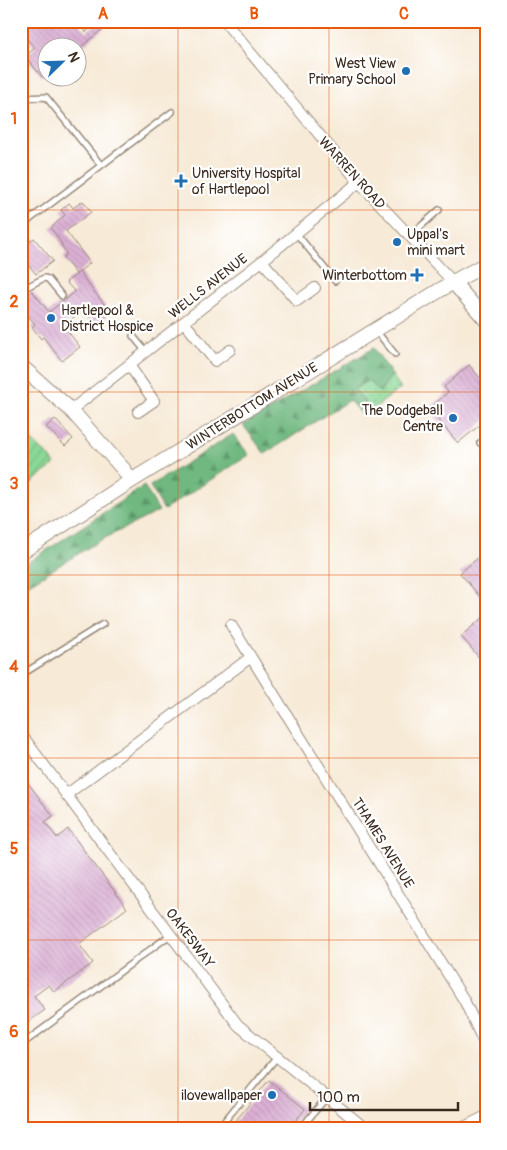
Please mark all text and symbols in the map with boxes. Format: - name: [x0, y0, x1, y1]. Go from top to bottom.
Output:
- text: A: [98, 4, 109, 24]
- text: B: [249, 4, 259, 24]
- text: C: [399, 4, 409, 24]
- north arrow: [38, 38, 88, 88]
- text: N: [64, 49, 83, 65]
- place label: West View Primary School: [308, 55, 397, 88]
- marker: West View Primary School: [400, 65, 412, 77]
- text: 1: [11, 109, 17, 129]
- street label: WARREN ROAD: [315, 133, 389, 213]
- place label: University Hospital of Hartlepool: [192, 165, 301, 198]
- marker: University Hospital of Hartlepool: [174, 174, 188, 188]
- place label: Uppal's mini mart: [407, 226, 465, 259]
- marker: Uppal's mini mart: [391, 236, 403, 248]
- street label: WELLS AVENUE: [165, 250, 251, 322]
- place label: Winterbottom: [322, 267, 407, 284]
- marker: Winterbottom: [411, 269, 423, 281]
- text: 2: [10, 292, 19, 312]
- place label: Hartlepool & District Hospice: [61, 302, 153, 335]
- marker: Hartlepool & District Hospice: [45, 312, 57, 324]
- street label: WINTERBOTTOM AVENUE: [183, 358, 321, 454]
- place label: The Dodgeball Centre: [362, 402, 443, 435]
- marker: The Dodgeball Centre: [447, 412, 459, 424]
- text: 3: [10, 474, 19, 494]
- text: 4: [9, 657, 19, 677]
- street label: THAMES AVENUE: [348, 795, 418, 891]
- text: 5: [10, 839, 19, 859]
- street label: OAKESWAY: [162, 905, 218, 971]
- text: 6: [9, 1022, 19, 1042]
- scale bar: [310, 1080, 457, 1112]
- place label: ilovewallpaper: [181, 1087, 262, 1104]
- text: 100 m: [317, 1088, 360, 1107]
- marker: ilovewallpaper: [266, 1089, 278, 1101]

